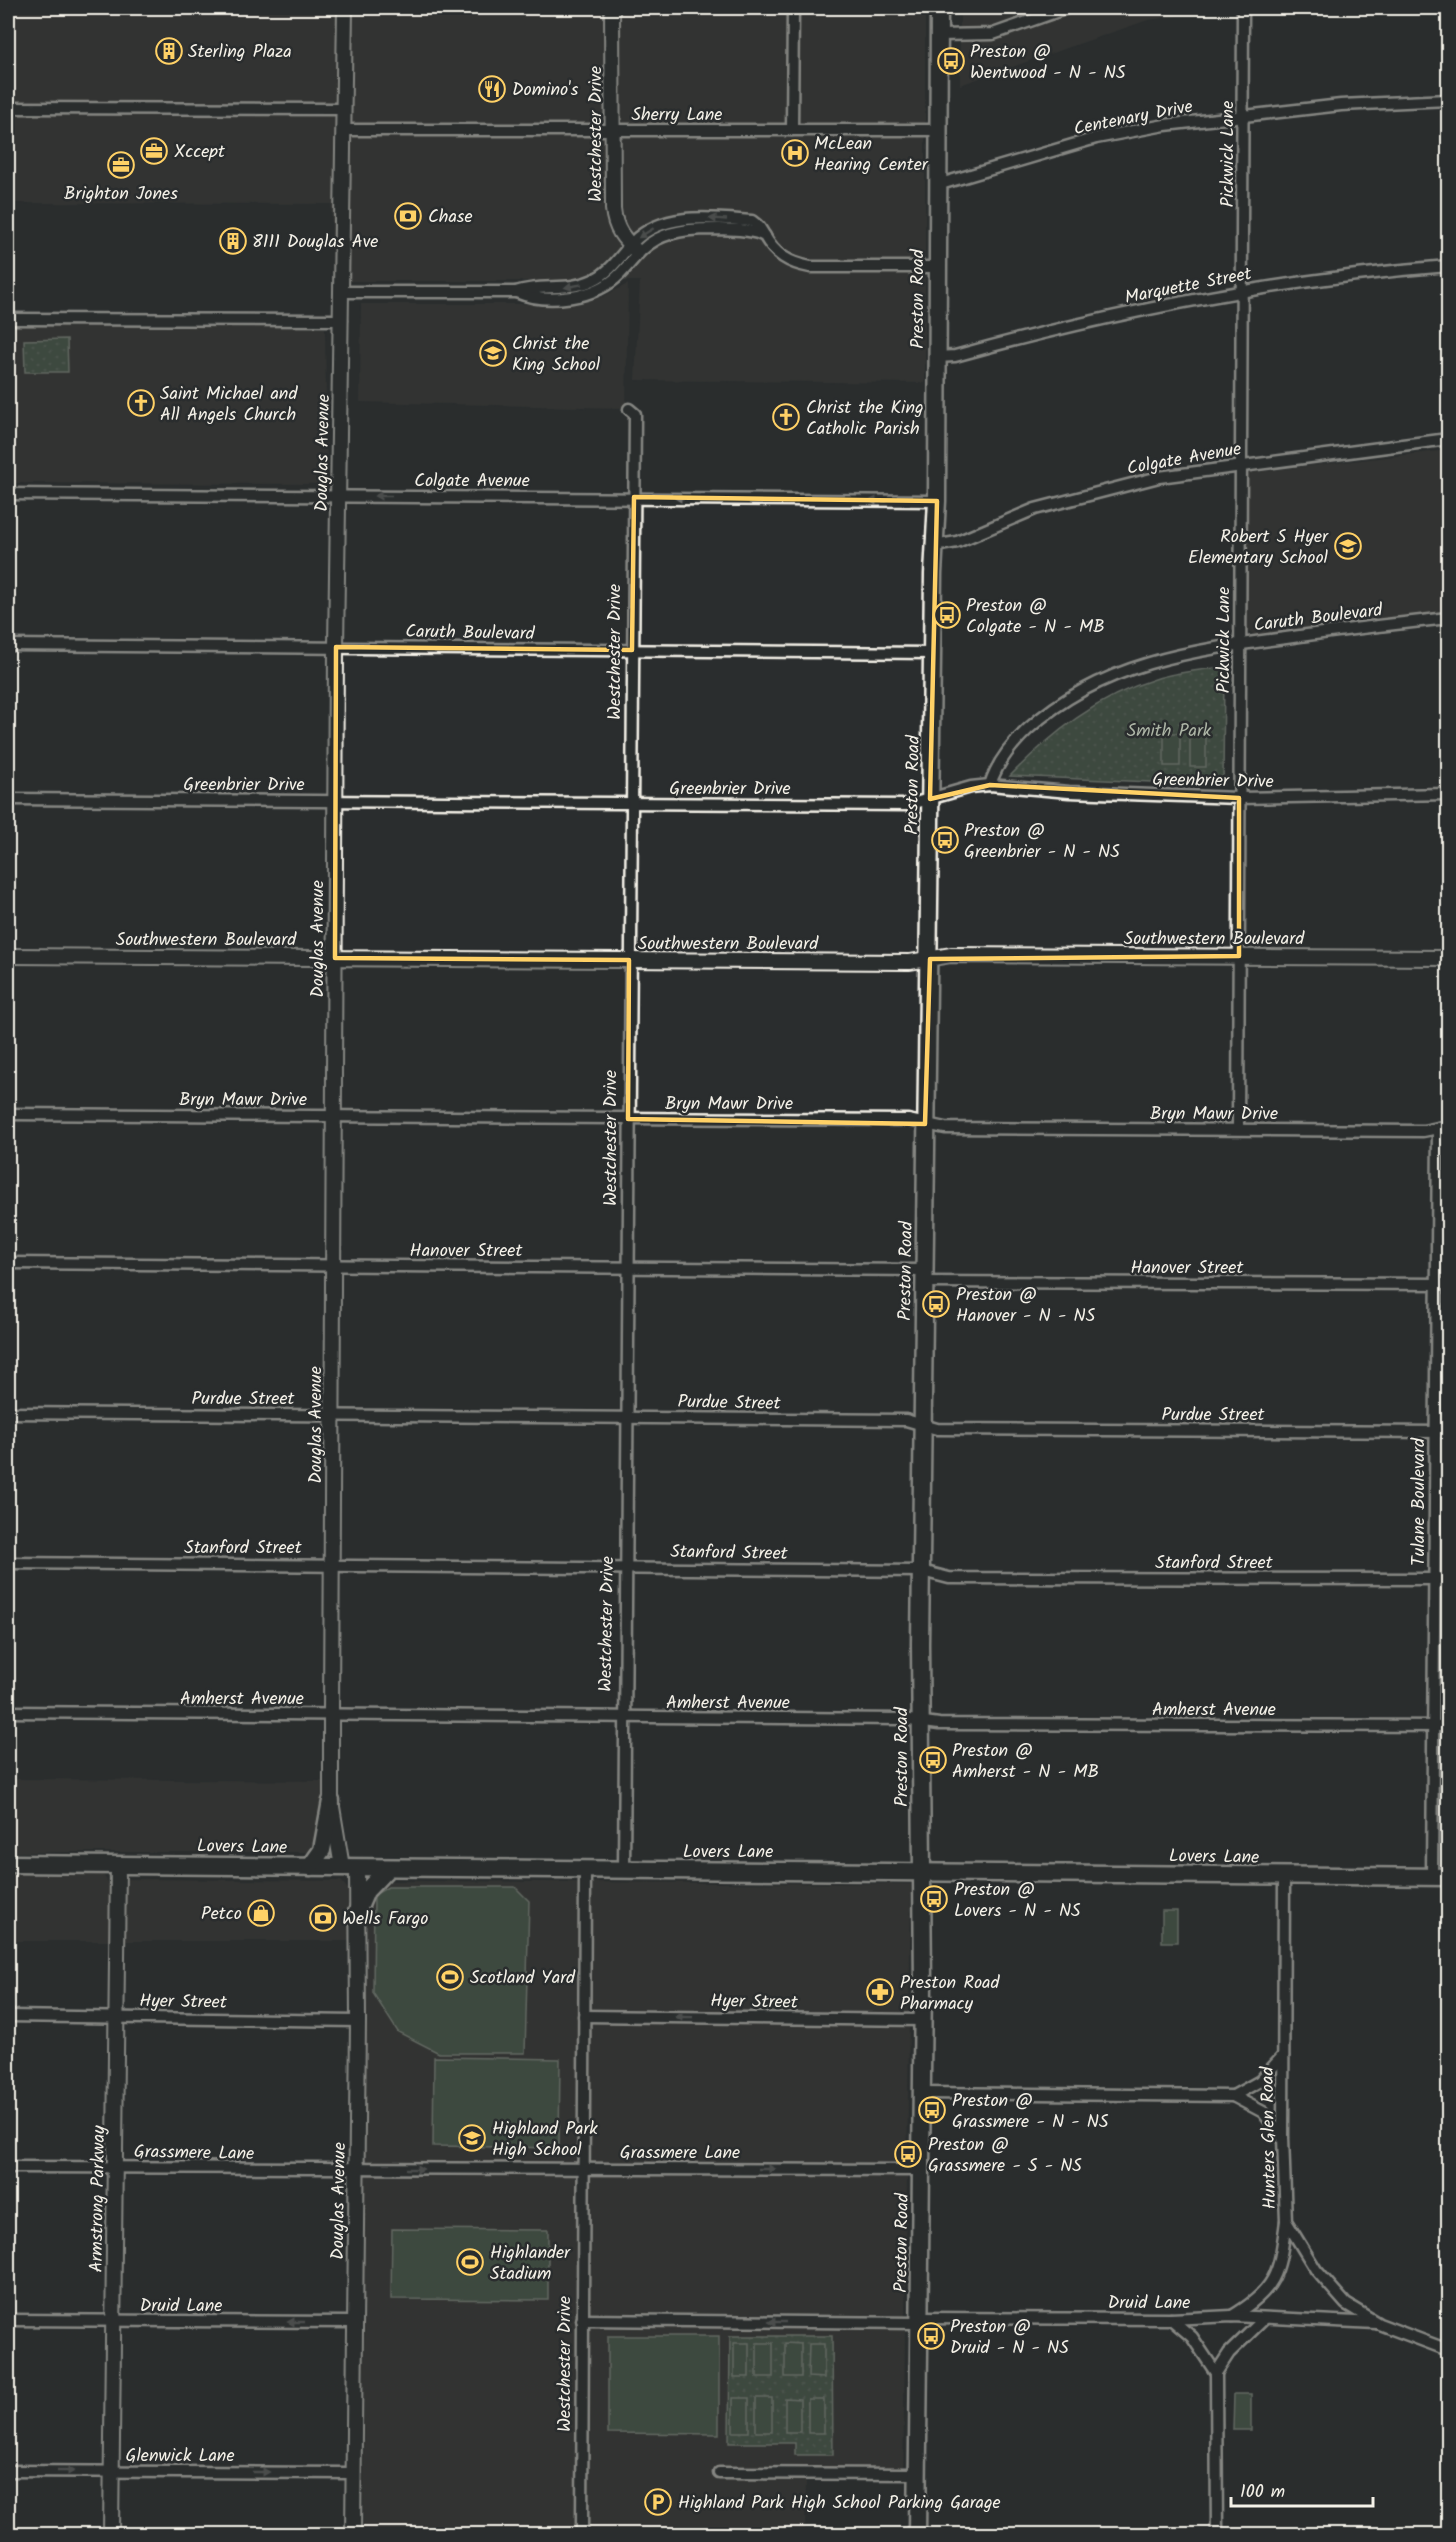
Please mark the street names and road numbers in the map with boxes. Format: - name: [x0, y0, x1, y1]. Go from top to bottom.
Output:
- street label: Westchester Drive: [582, 66, 611, 202]
- street label: Centenary Drive: [1071, 93, 1195, 144]
- street label: Sherry Lane: [632, 101, 722, 130]
- street label: Pickwick Lane: [1214, 101, 1243, 207]
- street label: Preston Road: [904, 248, 933, 349]
- street label: Marquette Street: [1122, 260, 1255, 313]
- street label: Douglas Avenue: [308, 394, 339, 512]
- street label: Colgate Avenue: [1125, 435, 1244, 484]
- street label: Colgate Avenue: [414, 467, 530, 496]
- street label: Westchester Drive: [601, 584, 630, 720]
- street label: Pickwick Lane: [1210, 587, 1239, 693]
- street label: Caruth Boulevard: [1252, 596, 1385, 641]
- street label: Caruth Boulevard: [405, 618, 536, 649]
- street label: Preston Road: [898, 734, 929, 835]
- street label: Greenbrier Drive: [1152, 766, 1274, 797]
- street label: Greenbrier Drive: [183, 771, 305, 800]
- street label: Greenbrier Drive: [669, 775, 791, 804]
- street label: Douglas Avenue: [304, 880, 333, 998]
- street label: Southwestern Boulevard: [1124, 925, 1305, 954]
- street label: Southwestern Boulevard: [116, 926, 297, 955]
- street label: Southwestern Boulevard: [638, 930, 819, 959]
- street label: Westchester Drive: [597, 1070, 626, 1206]
- street label: Bryn Mawr Drive: [179, 1086, 307, 1115]
- street label: Bryn Mawr Drive: [665, 1090, 793, 1119]
- street label: Bryn Mawr Drive: [1150, 1100, 1278, 1129]
- street label: Preston Road: [891, 1220, 922, 1321]
- street label: Hanover Street: [410, 1237, 523, 1266]
- street label: Hanover Street: [1131, 1254, 1244, 1283]
- street label: Douglas Avenue: [302, 1366, 331, 1484]
- street label: Purdue Street: [192, 1385, 296, 1414]
- street label: Purdue Street: [677, 1388, 782, 1419]
- street label: Purdue Street: [1162, 1401, 1266, 1430]
- street label: Tulane Boulevard: [1405, 1437, 1434, 1566]
- street label: Stanford Street: [184, 1534, 303, 1563]
- street label: Stanford Street: [670, 1538, 789, 1569]
- street label: Stanford Street: [1155, 1549, 1274, 1578]
- street label: Westchester Drive: [592, 1556, 623, 1692]
- street label: Amherst Avenue: [180, 1685, 304, 1714]
- street label: Amherst Avenue: [666, 1689, 790, 1718]
- street label: Amherst Avenue: [1152, 1696, 1276, 1725]
- street label: Preston Road: [888, 1706, 917, 1807]
- street label: Lovers Lane: [196, 1832, 287, 1863]
- street label: Lovers Lane: [683, 1838, 773, 1867]
- street label: Lovers Lane: [1168, 1842, 1259, 1873]
- street label: Hyer Street: [139, 1987, 228, 2018]
- street label: Hyer Street: [710, 1987, 799, 2018]
- street label: Hunters Glen Road: [1254, 2065, 1285, 2210]
- street label: Armstrong Parkway: [83, 2125, 114, 2273]
- street label: Grassmere Lane: [134, 2138, 254, 2169]
- street label: Grassmere Lane: [620, 2139, 740, 2168]
- street label: Douglas Avenue: [324, 2142, 355, 2260]
- street label: Preston Road: [887, 2192, 918, 2293]
- street label: Druid Lane: [1108, 2289, 1190, 2318]
- street label: Druid Lane: [140, 2292, 222, 2321]
- street label: Westchester Drive: [551, 2296, 580, 2432]
- street label: Glenwick Lane: [125, 2442, 235, 2471]

